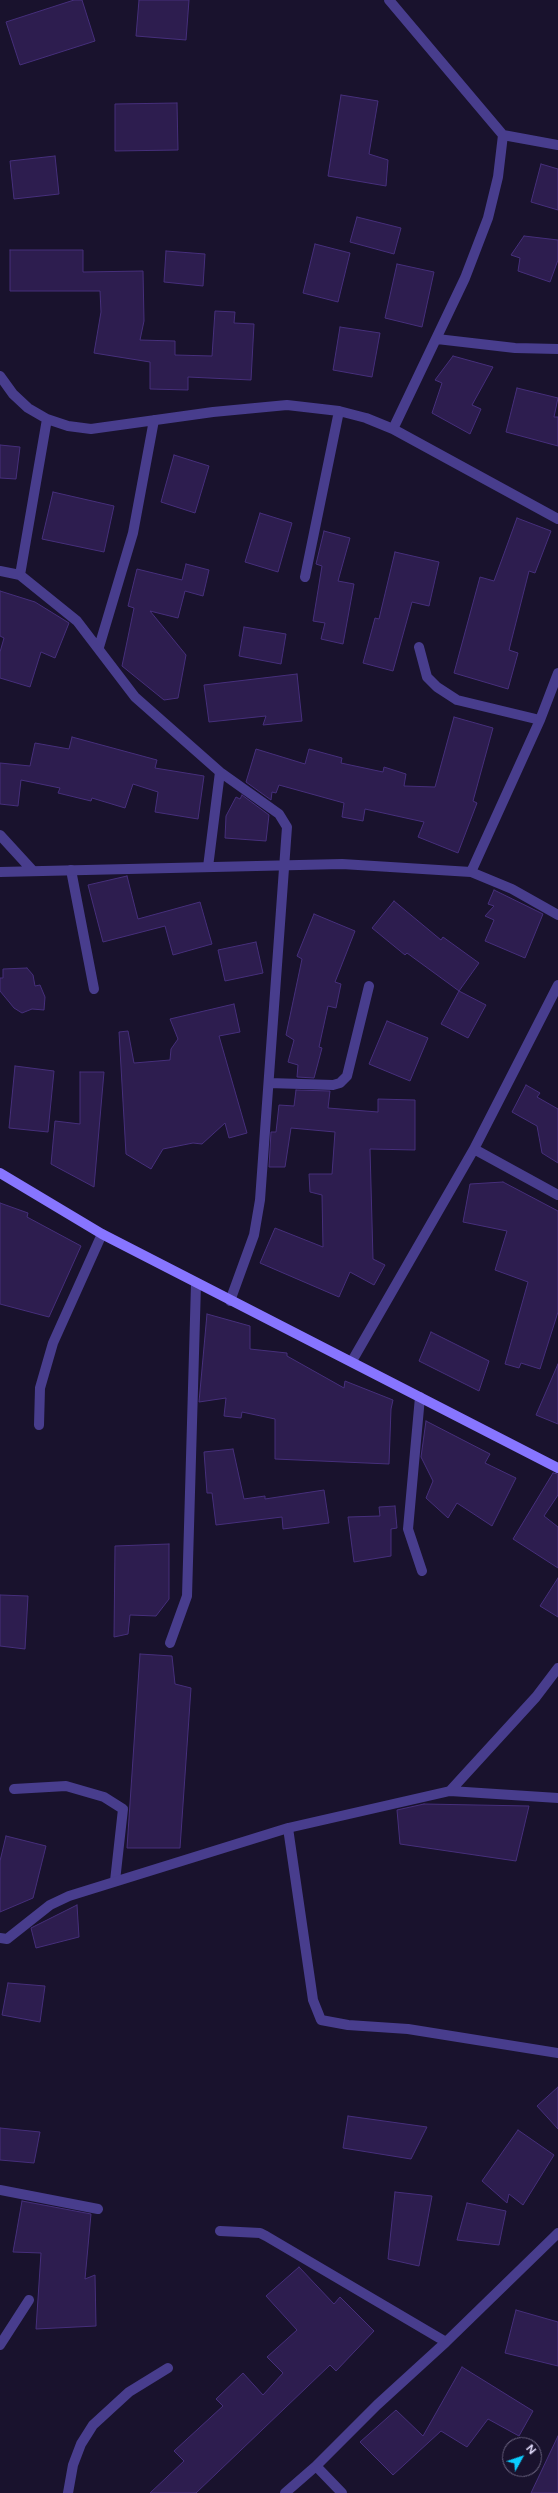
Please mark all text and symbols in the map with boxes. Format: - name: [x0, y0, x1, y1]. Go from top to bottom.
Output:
- north arrow: [502, 2437, 542, 2477]
- text: N: [523, 2442, 539, 2457]

